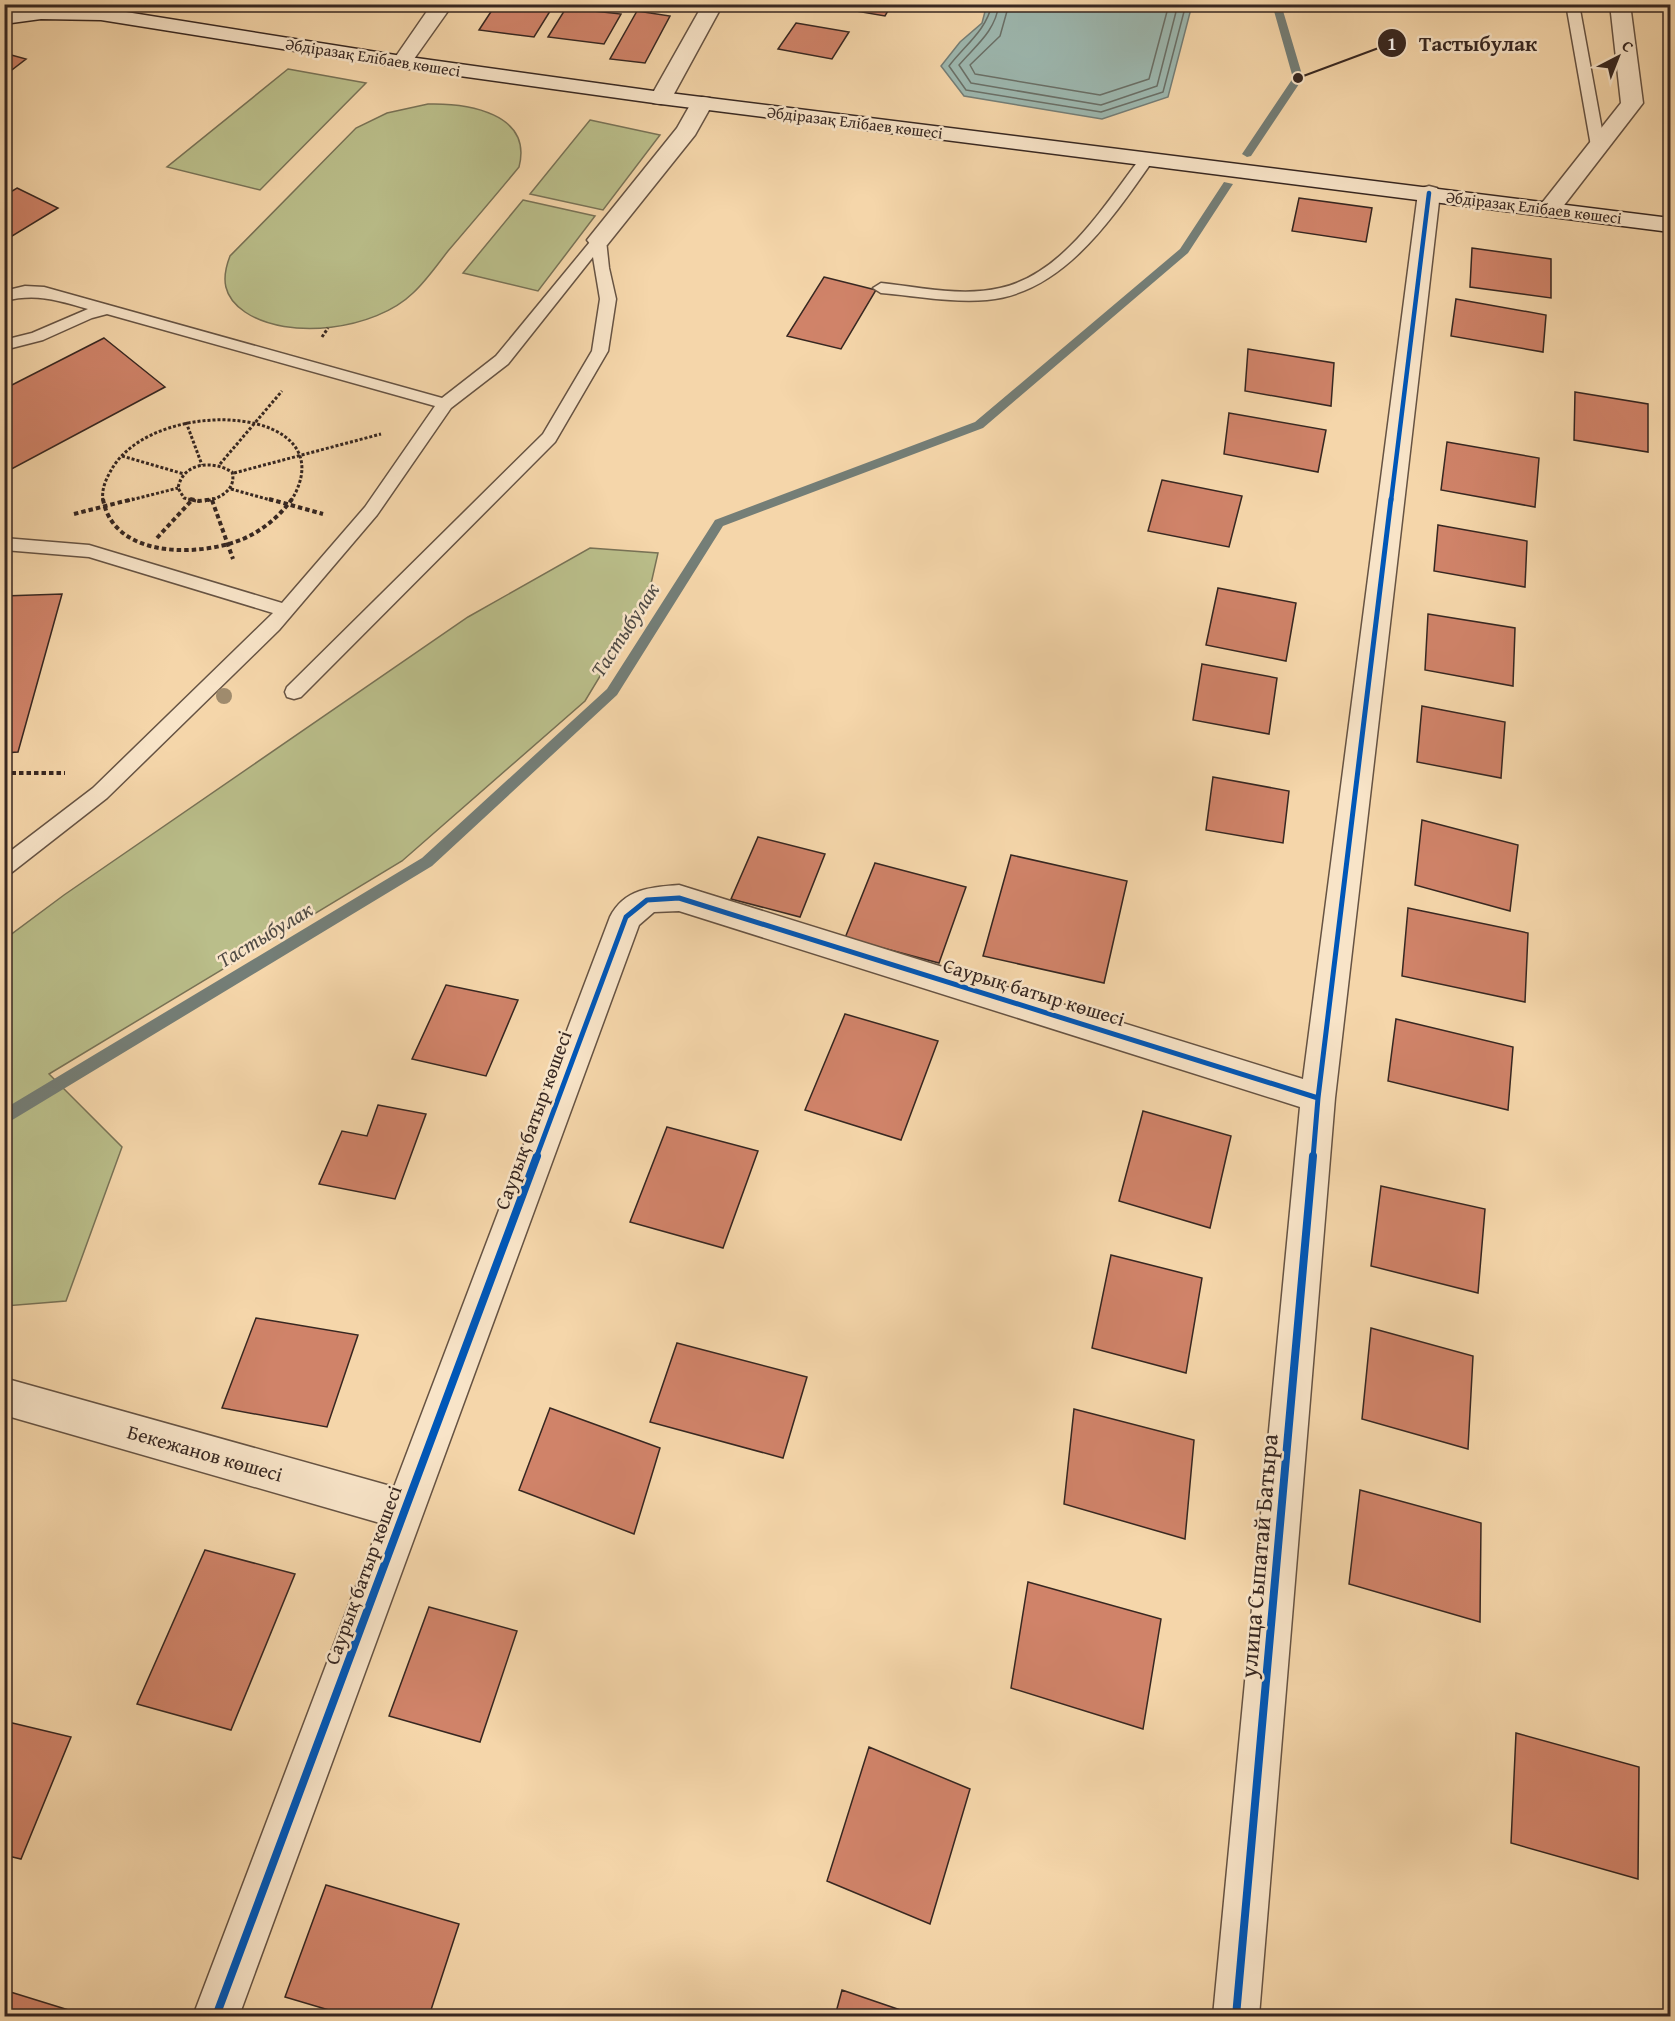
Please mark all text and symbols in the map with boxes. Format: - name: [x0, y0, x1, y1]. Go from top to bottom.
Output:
- callout: Тастыбулак: [1377, 24, 1549, 63]
- north arrow: [1588, 27, 1648, 87]
- text: Тастыбулак: [1419, 28, 1538, 59]
- text: 1: [1387, 30, 1397, 57]
- street label: Әбдіразақ Елібаев көшесі: [284, 31, 463, 83]
- text: С: [1617, 34, 1639, 58]
- street label: Әбдіразақ Елібаев көшесі: [766, 99, 945, 145]
- street label: Әбдіразақ Елібаев көшесі: [1445, 184, 1624, 230]
- water label: Тастыбулак: [582, 576, 667, 683]
- water label: Тастыбулак: [211, 894, 319, 975]
- street label: Саурық батыр көшесі: [940, 950, 1129, 1033]
- street label: Саурық батыр көшесі: [487, 1026, 579, 1213]
- street label: Бекежанов көшесі: [124, 1416, 287, 1489]
- street label: улица Сыпатай Батыра: [1230, 1432, 1287, 1681]
- street label: Саурық батыр көшесі: [317, 1481, 409, 1668]

